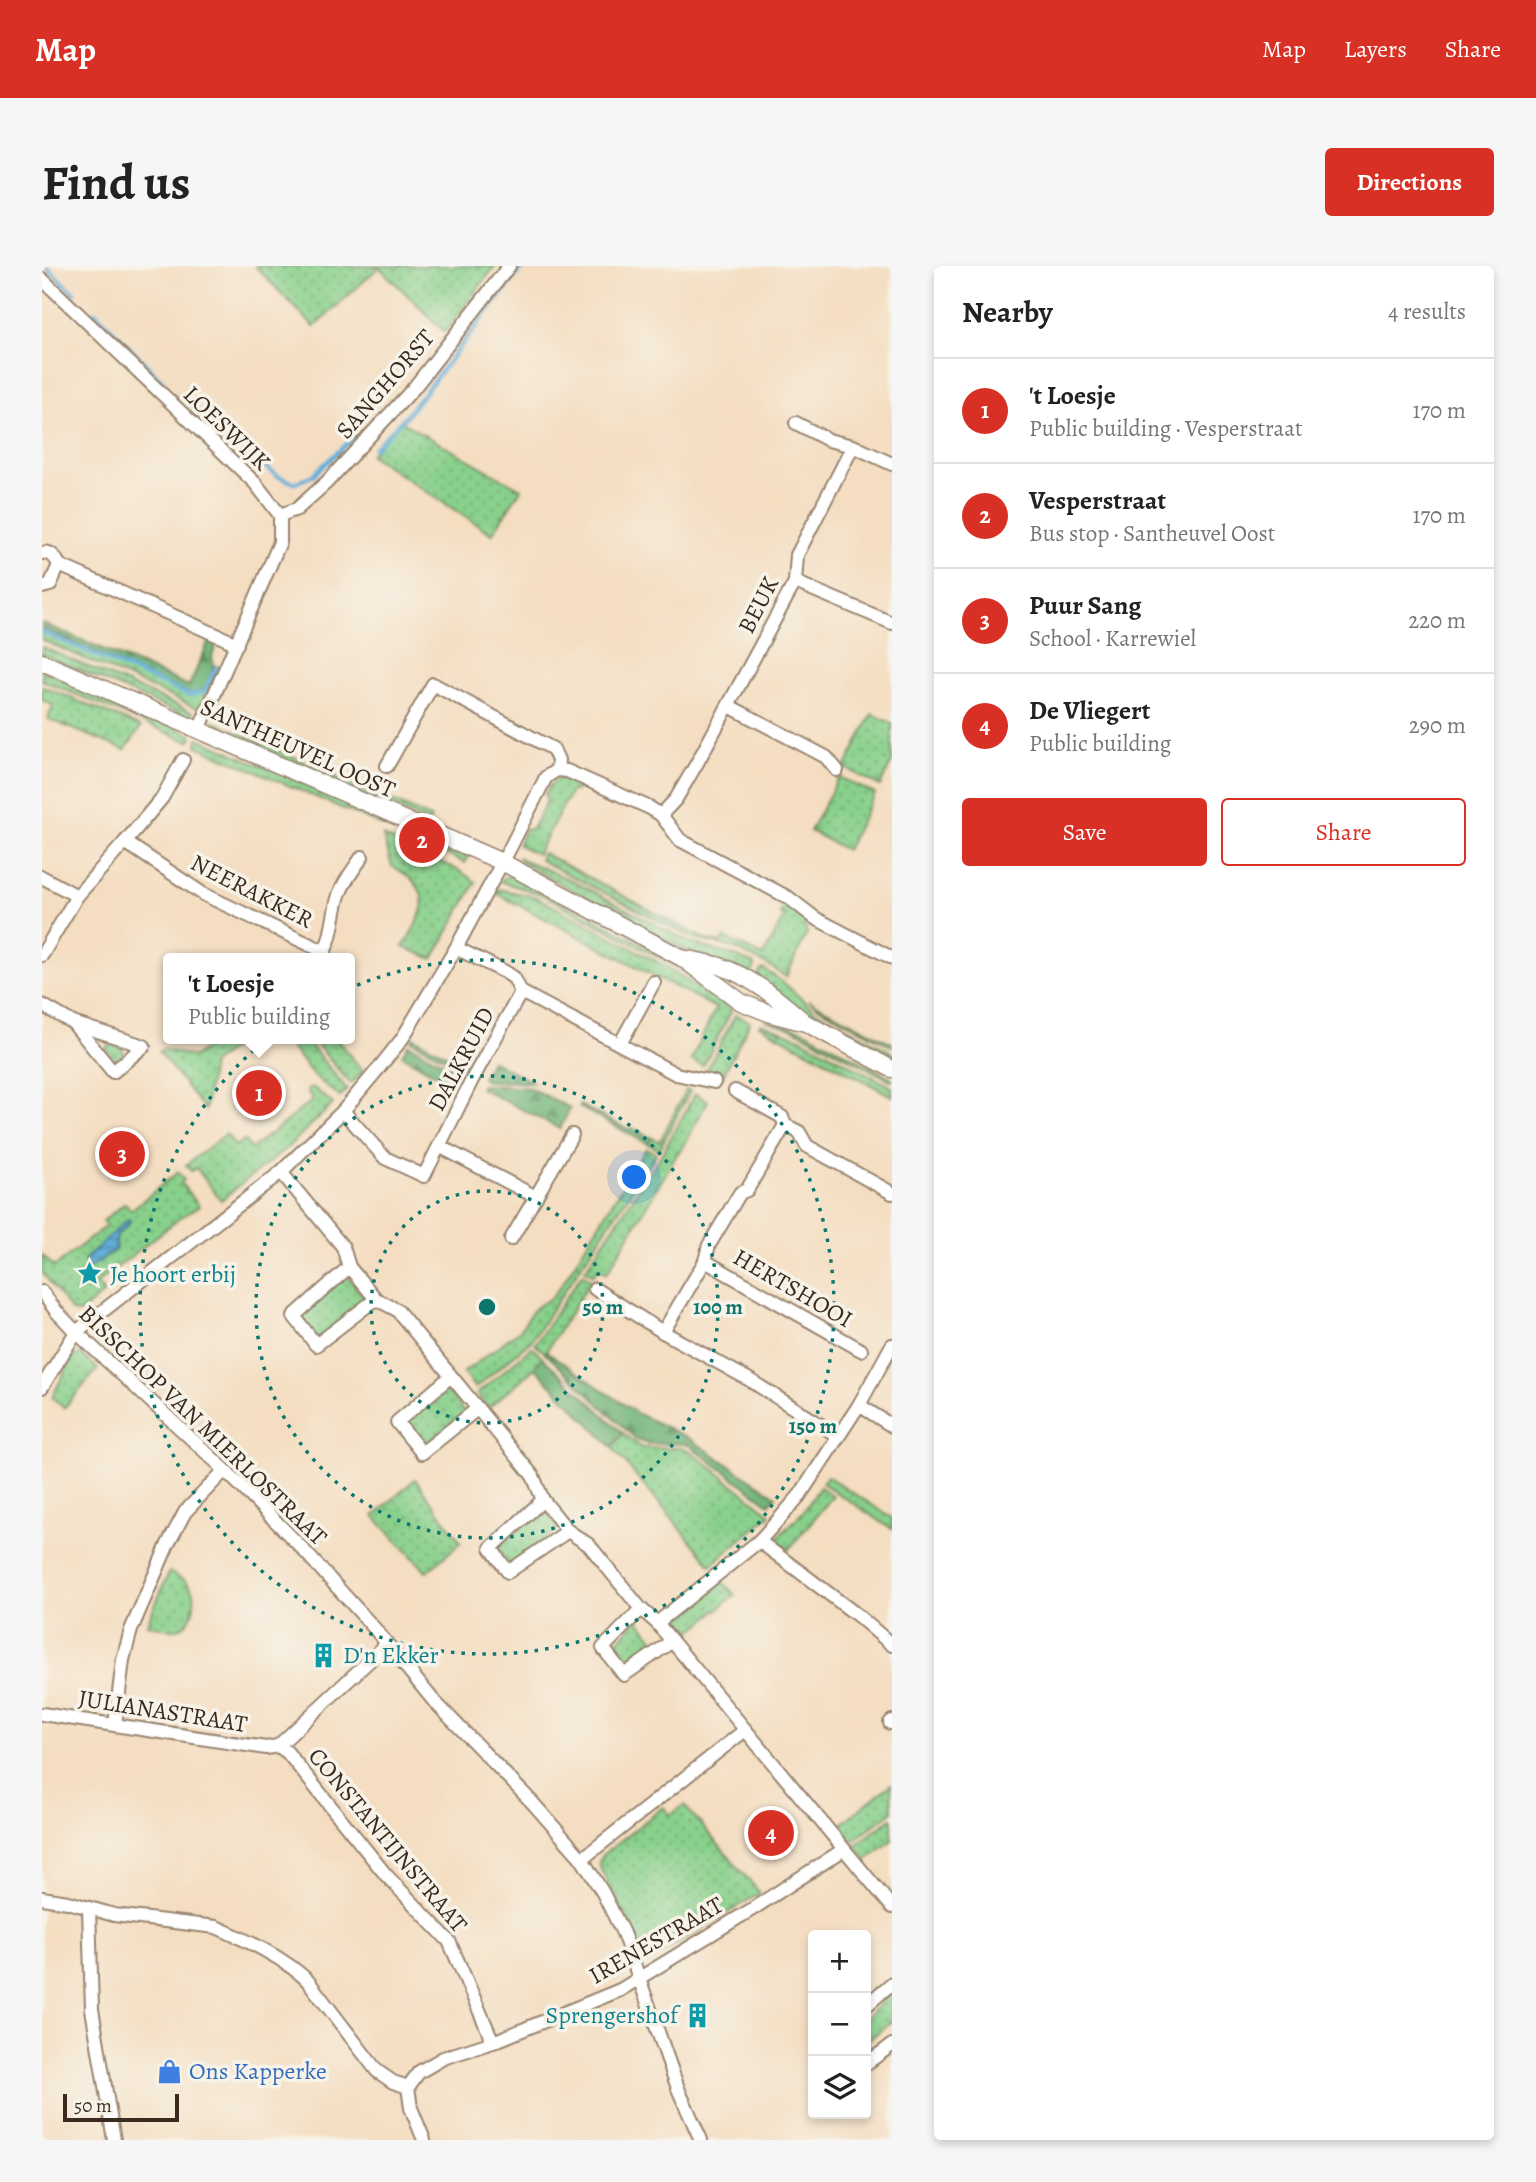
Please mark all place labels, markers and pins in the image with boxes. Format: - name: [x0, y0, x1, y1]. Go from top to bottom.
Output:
- pin: 2: [399, 814, 445, 866]
- pin: 1: [236, 1067, 282, 1119]
- pin: 3: [99, 1128, 145, 1180]
- place label: Je hoort erbij: [110, 1258, 236, 1290]
- place icon: Je hoort erbij: [76, 1260, 104, 1288]
- centre of rings: [475, 1295, 499, 1319]
- place label: D'n Ekker: [343, 1639, 439, 1671]
- building icon: D'n Ekker: [309, 1641, 337, 1669]
- pin: 4: [748, 1807, 794, 1859]
- place label: Sprengershof: [545, 1999, 681, 2031]
- building icon: Sprengershof: [684, 2001, 712, 2029]
- place label: Ons Kapperke: [189, 2055, 327, 2087]
- shop icon: Ons Kapperke: [155, 2057, 183, 2085]

